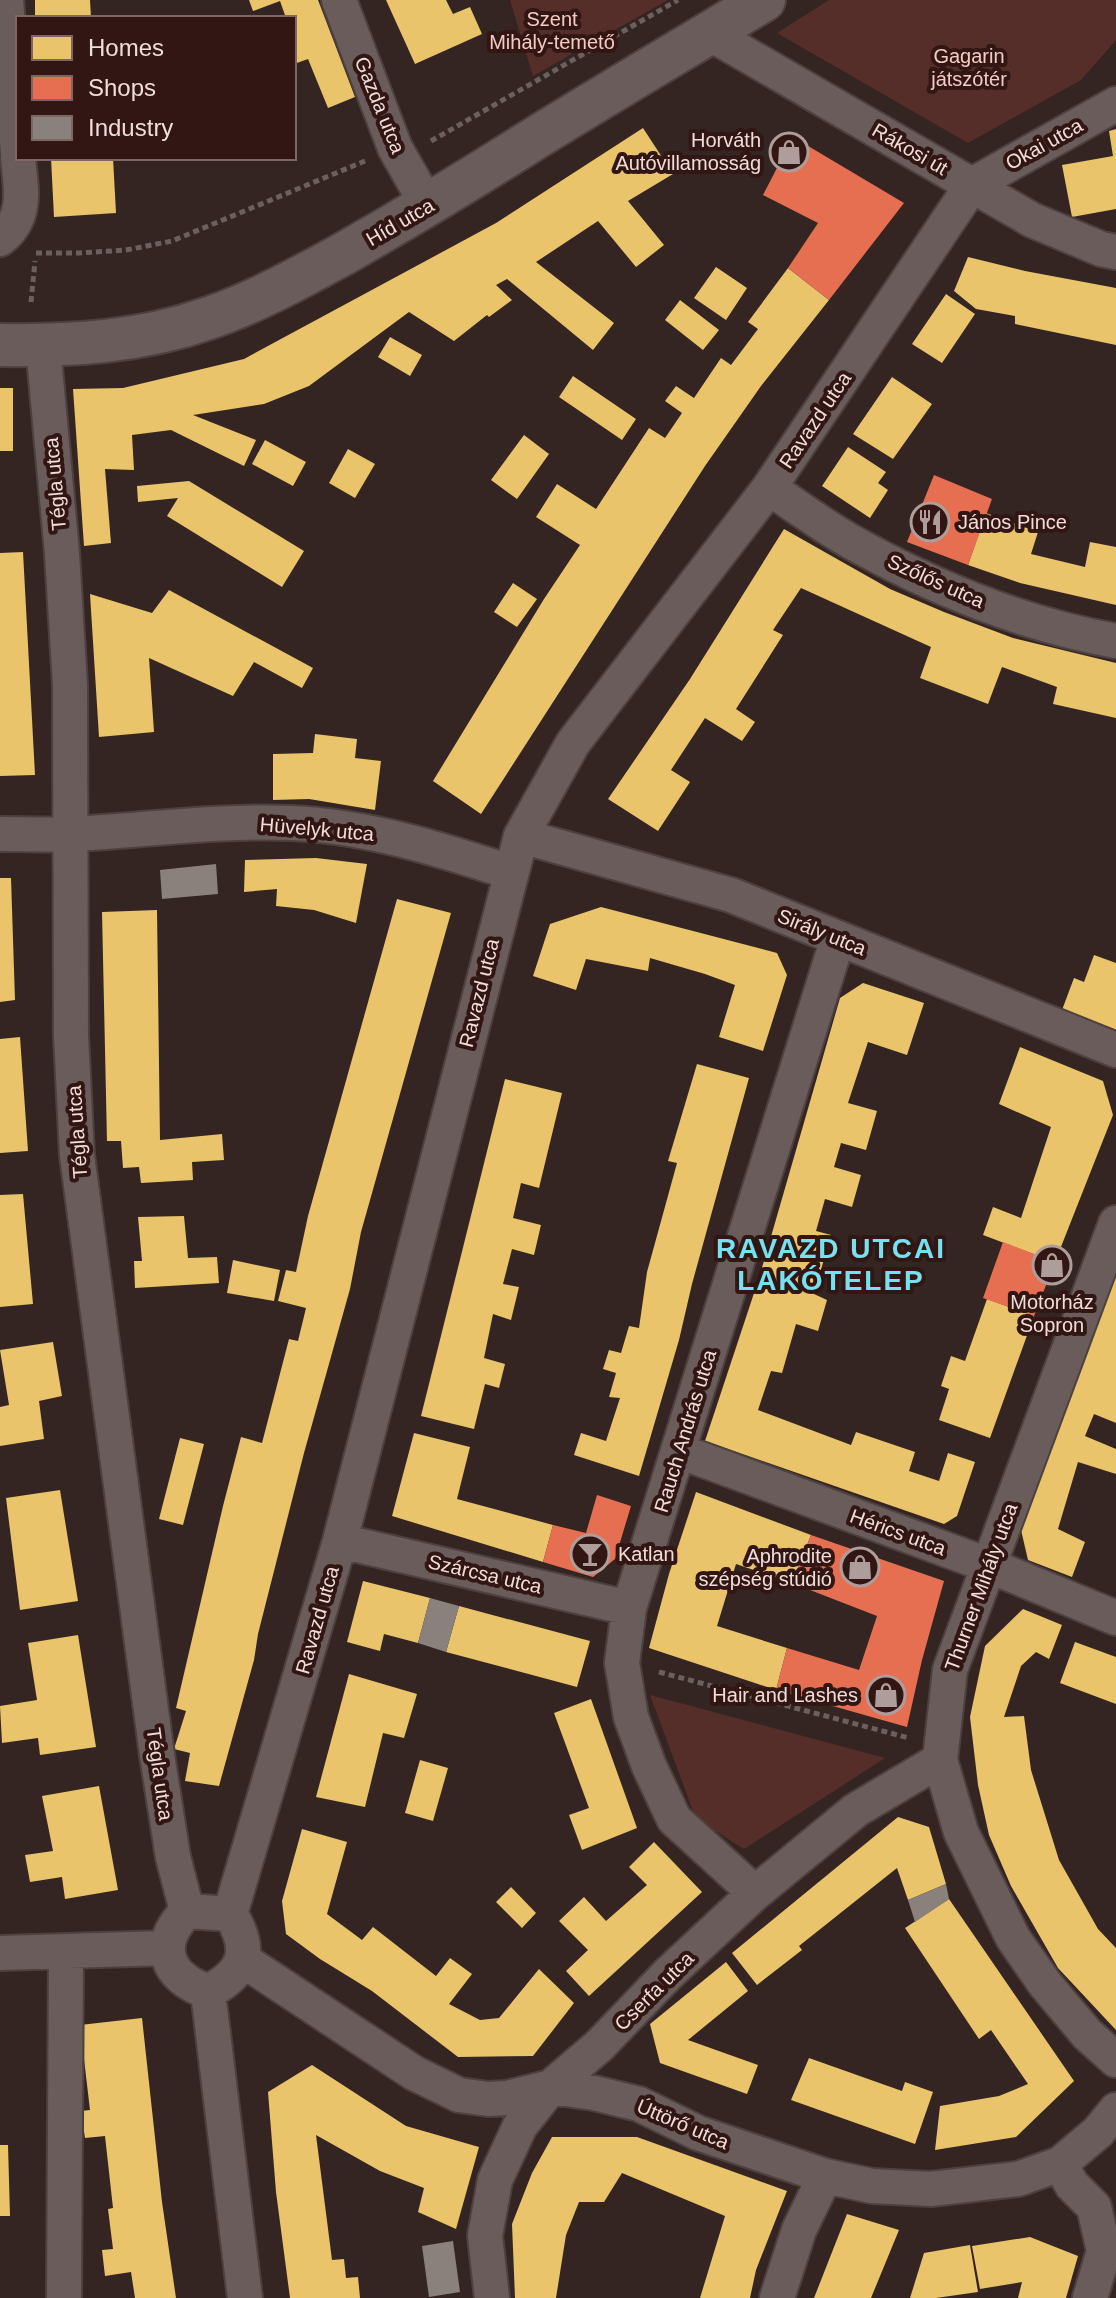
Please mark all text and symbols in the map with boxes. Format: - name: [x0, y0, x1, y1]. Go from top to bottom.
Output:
- park label: Szent Mihály-temető: [489, 8, 615, 53]
- legend: [16, 16, 296, 160]
- text: Homes: [88, 34, 164, 61]
- park label: Gagarin játszótér: [930, 45, 1007, 90]
- street label: Gazda utca: [351, 53, 410, 157]
- text: Shops: [88, 74, 156, 101]
- street label: Okai utca: [1002, 113, 1087, 174]
- text: Industry: [88, 114, 173, 141]
- street label: Rákosi út: [868, 119, 952, 180]
- place label: Horváth Autóvillamosság: [615, 129, 761, 174]
- shop icon: Horváth Autóvillamosság: [768, 131, 810, 173]
- street label: Híd utca: [362, 193, 439, 250]
- street label: Ravazd utca: [775, 367, 856, 472]
- street label: Tégla utca: [40, 436, 70, 531]
- restaurant icon: János Pince: [909, 501, 951, 543]
- place label: János Pince: [958, 511, 1067, 533]
- street label: Szőlős utca: [884, 550, 988, 612]
- street label: Hüvelyk utca: [259, 813, 376, 845]
- street label: Sirály utca: [775, 904, 870, 960]
- street label: Ravazd utca: [455, 936, 503, 1050]
- street label: Tégla utca: [63, 1084, 91, 1179]
- district label: RAVAZD UTCAI LAKÓTELEP: [716, 1233, 946, 1296]
- shop icon: Motorház Sopron: [1031, 1244, 1073, 1286]
- place label: Motorház Sopron: [1010, 1291, 1094, 1336]
- street label: Rauch András utca: [650, 1346, 720, 1515]
- street label: Thurner Mihály utca: [940, 1499, 1022, 1674]
- street label: Hérics utca: [847, 1505, 950, 1560]
- bar icon: Katlan: [569, 1533, 611, 1575]
- place label: Katlan: [618, 1543, 675, 1565]
- place label: Aphrodite szépség stúdió: [699, 1545, 832, 1590]
- shop icon: Aphrodite szépség stúdió: [839, 1546, 881, 1588]
- street label: Szárcsa utca: [426, 1550, 545, 1598]
- street label: Ravazd utca: [291, 1563, 343, 1676]
- shop icon: Hair and Lashes: [865, 1674, 907, 1716]
- place label: Hair and Lashes: [712, 1684, 858, 1706]
- street label: Tégla utca: [143, 1726, 178, 1823]
- street label: Cserfa utca: [610, 1946, 699, 2035]
- street label: Úttörő utca: [634, 2095, 733, 2154]

